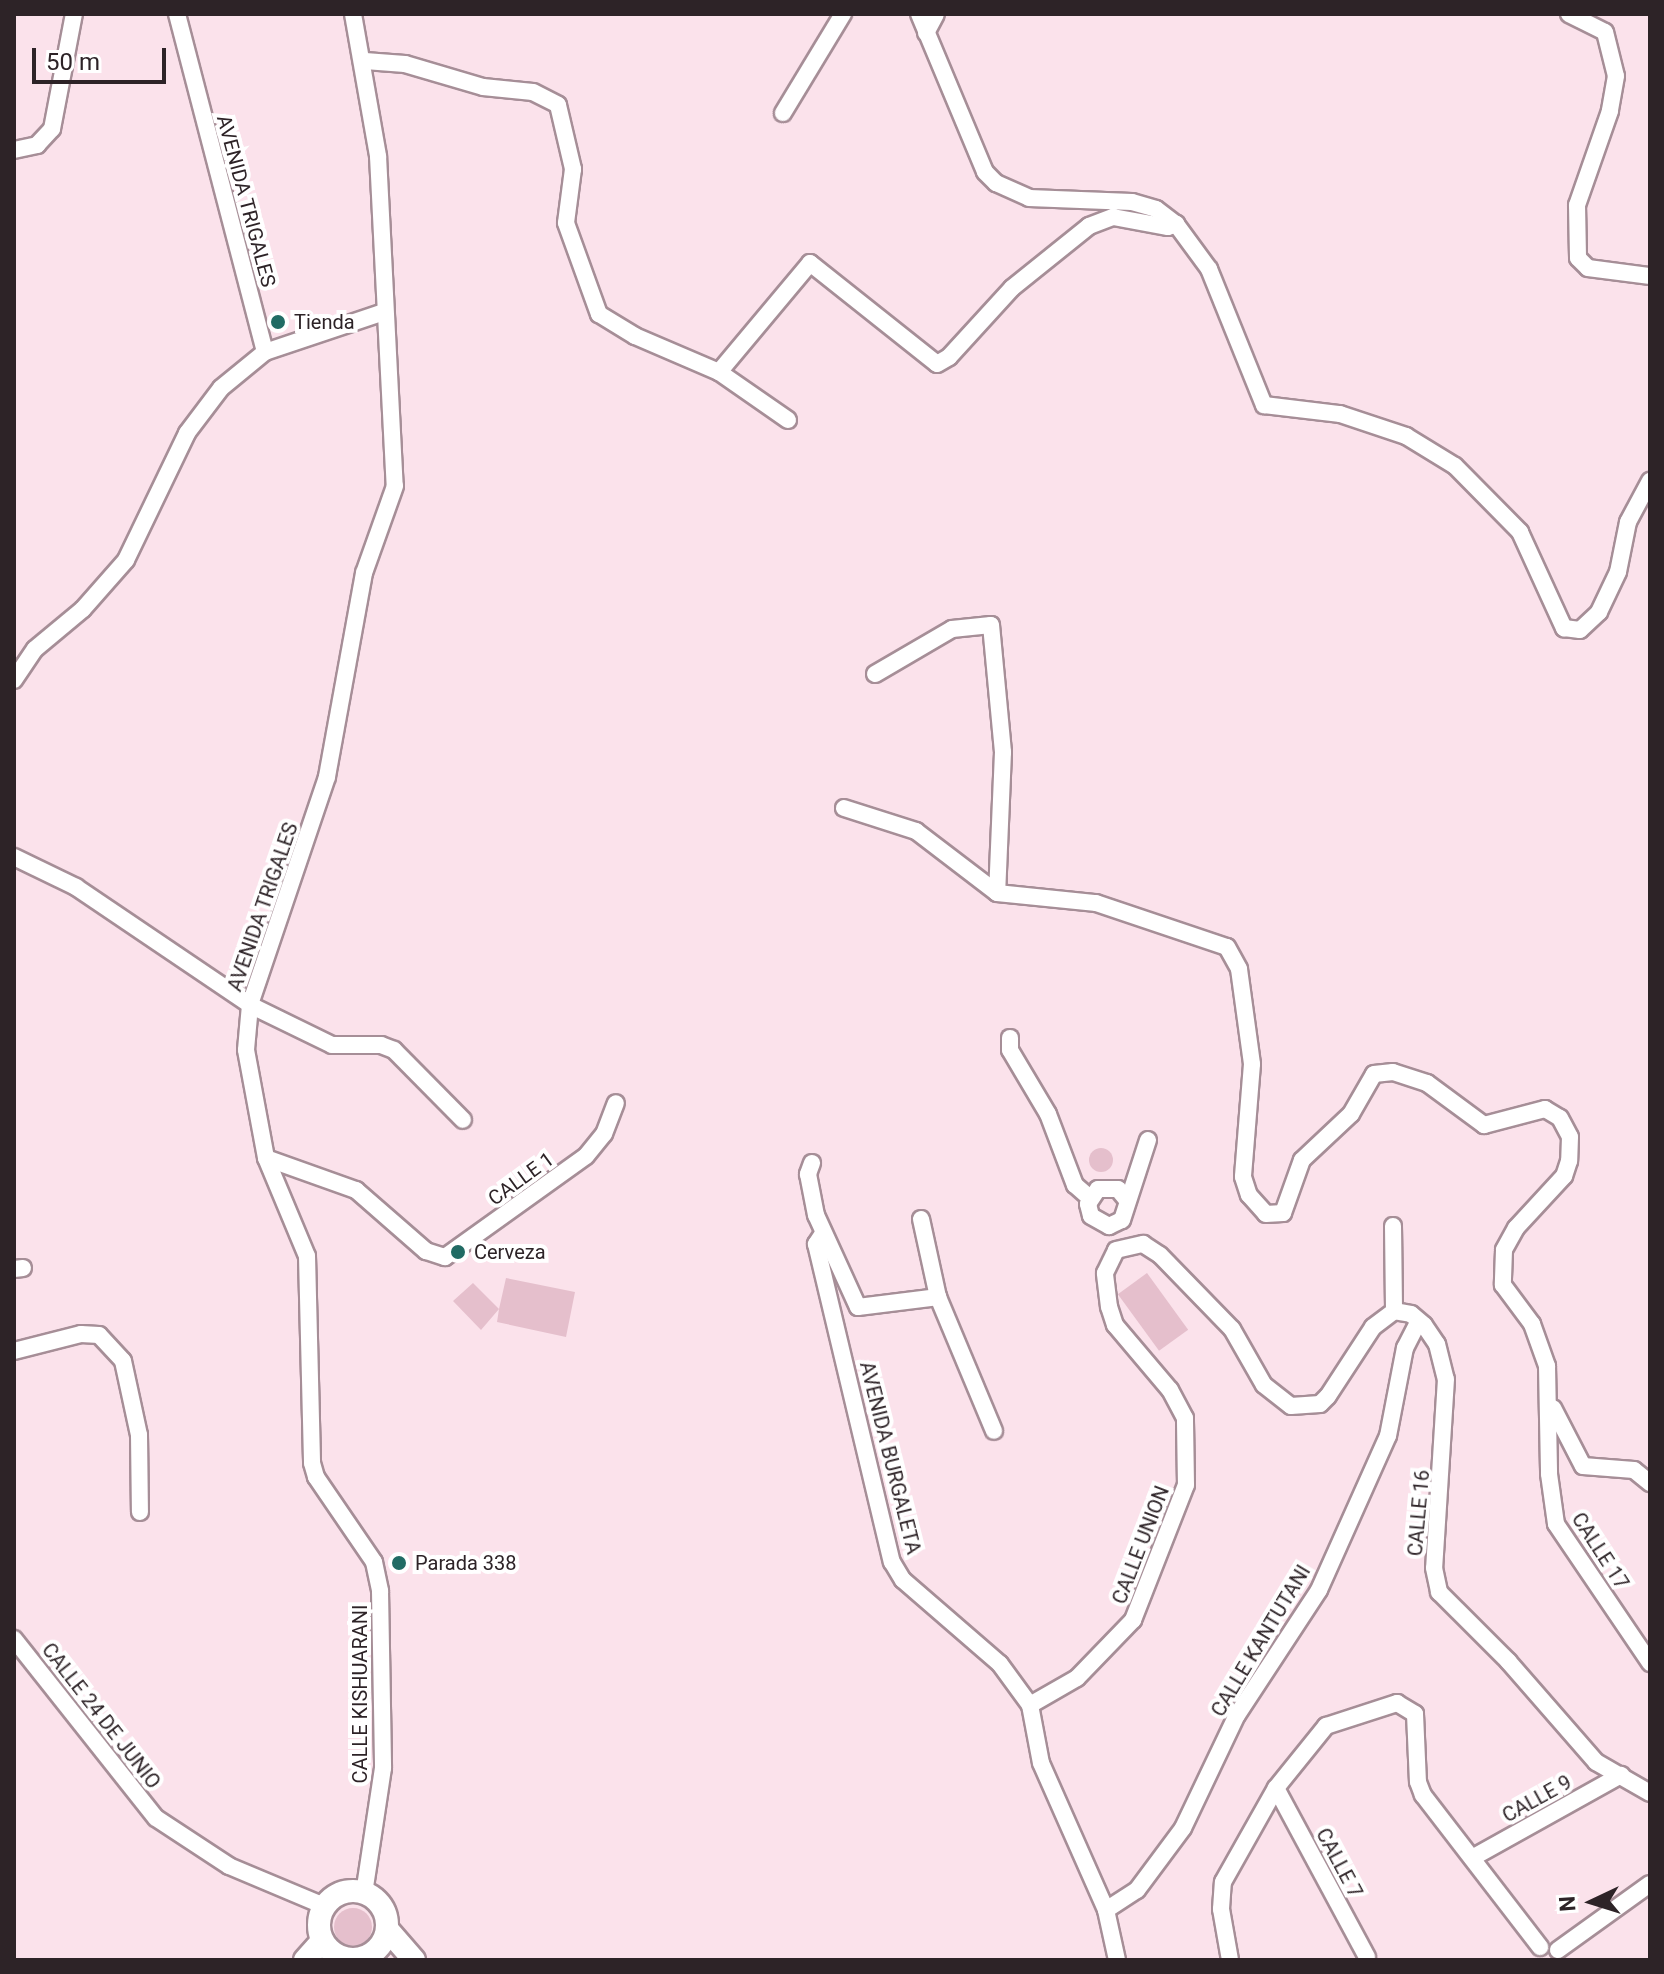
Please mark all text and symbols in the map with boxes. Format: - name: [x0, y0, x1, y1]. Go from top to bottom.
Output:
- scale bar: [36, 32, 170, 82]
- text: 50 m: [46, 48, 100, 76]
- street label: AVENIDA TRIGALES: [211, 112, 281, 290]
- place label: Tienda: [294, 310, 355, 334]
- marker: Tienda: [269, 313, 287, 331]
- street label: AVENIDA TRIGALES: [223, 819, 303, 995]
- street label: CALLE 1: [484, 1147, 558, 1211]
- place label: Cerveza: [474, 1240, 546, 1264]
- marker: Cerveza: [449, 1243, 467, 1261]
- street label: AVENIDA BURGALETA: [854, 1359, 926, 1557]
- street label: CALLE 16: [1403, 1469, 1435, 1557]
- street label: CALLE UNION: [1107, 1483, 1175, 1607]
- street label: CALLE 17: [1566, 1508, 1634, 1594]
- place label: Parada 338: [415, 1551, 516, 1575]
- marker: Parada 338: [390, 1554, 408, 1572]
- street label: CALLE KANTUTANI: [1206, 1561, 1316, 1721]
- street label: CALLE KISHUARANI: [348, 1605, 372, 1783]
- street label: CALLE 24 DE JUNIO: [37, 1638, 165, 1794]
- street label: CALLE 9: [1498, 1770, 1576, 1828]
- street label: CALLE 7: [1311, 1824, 1367, 1902]
- north arrow: [1552, 1862, 1632, 1942]
- text: N: [1555, 1895, 1581, 1912]

